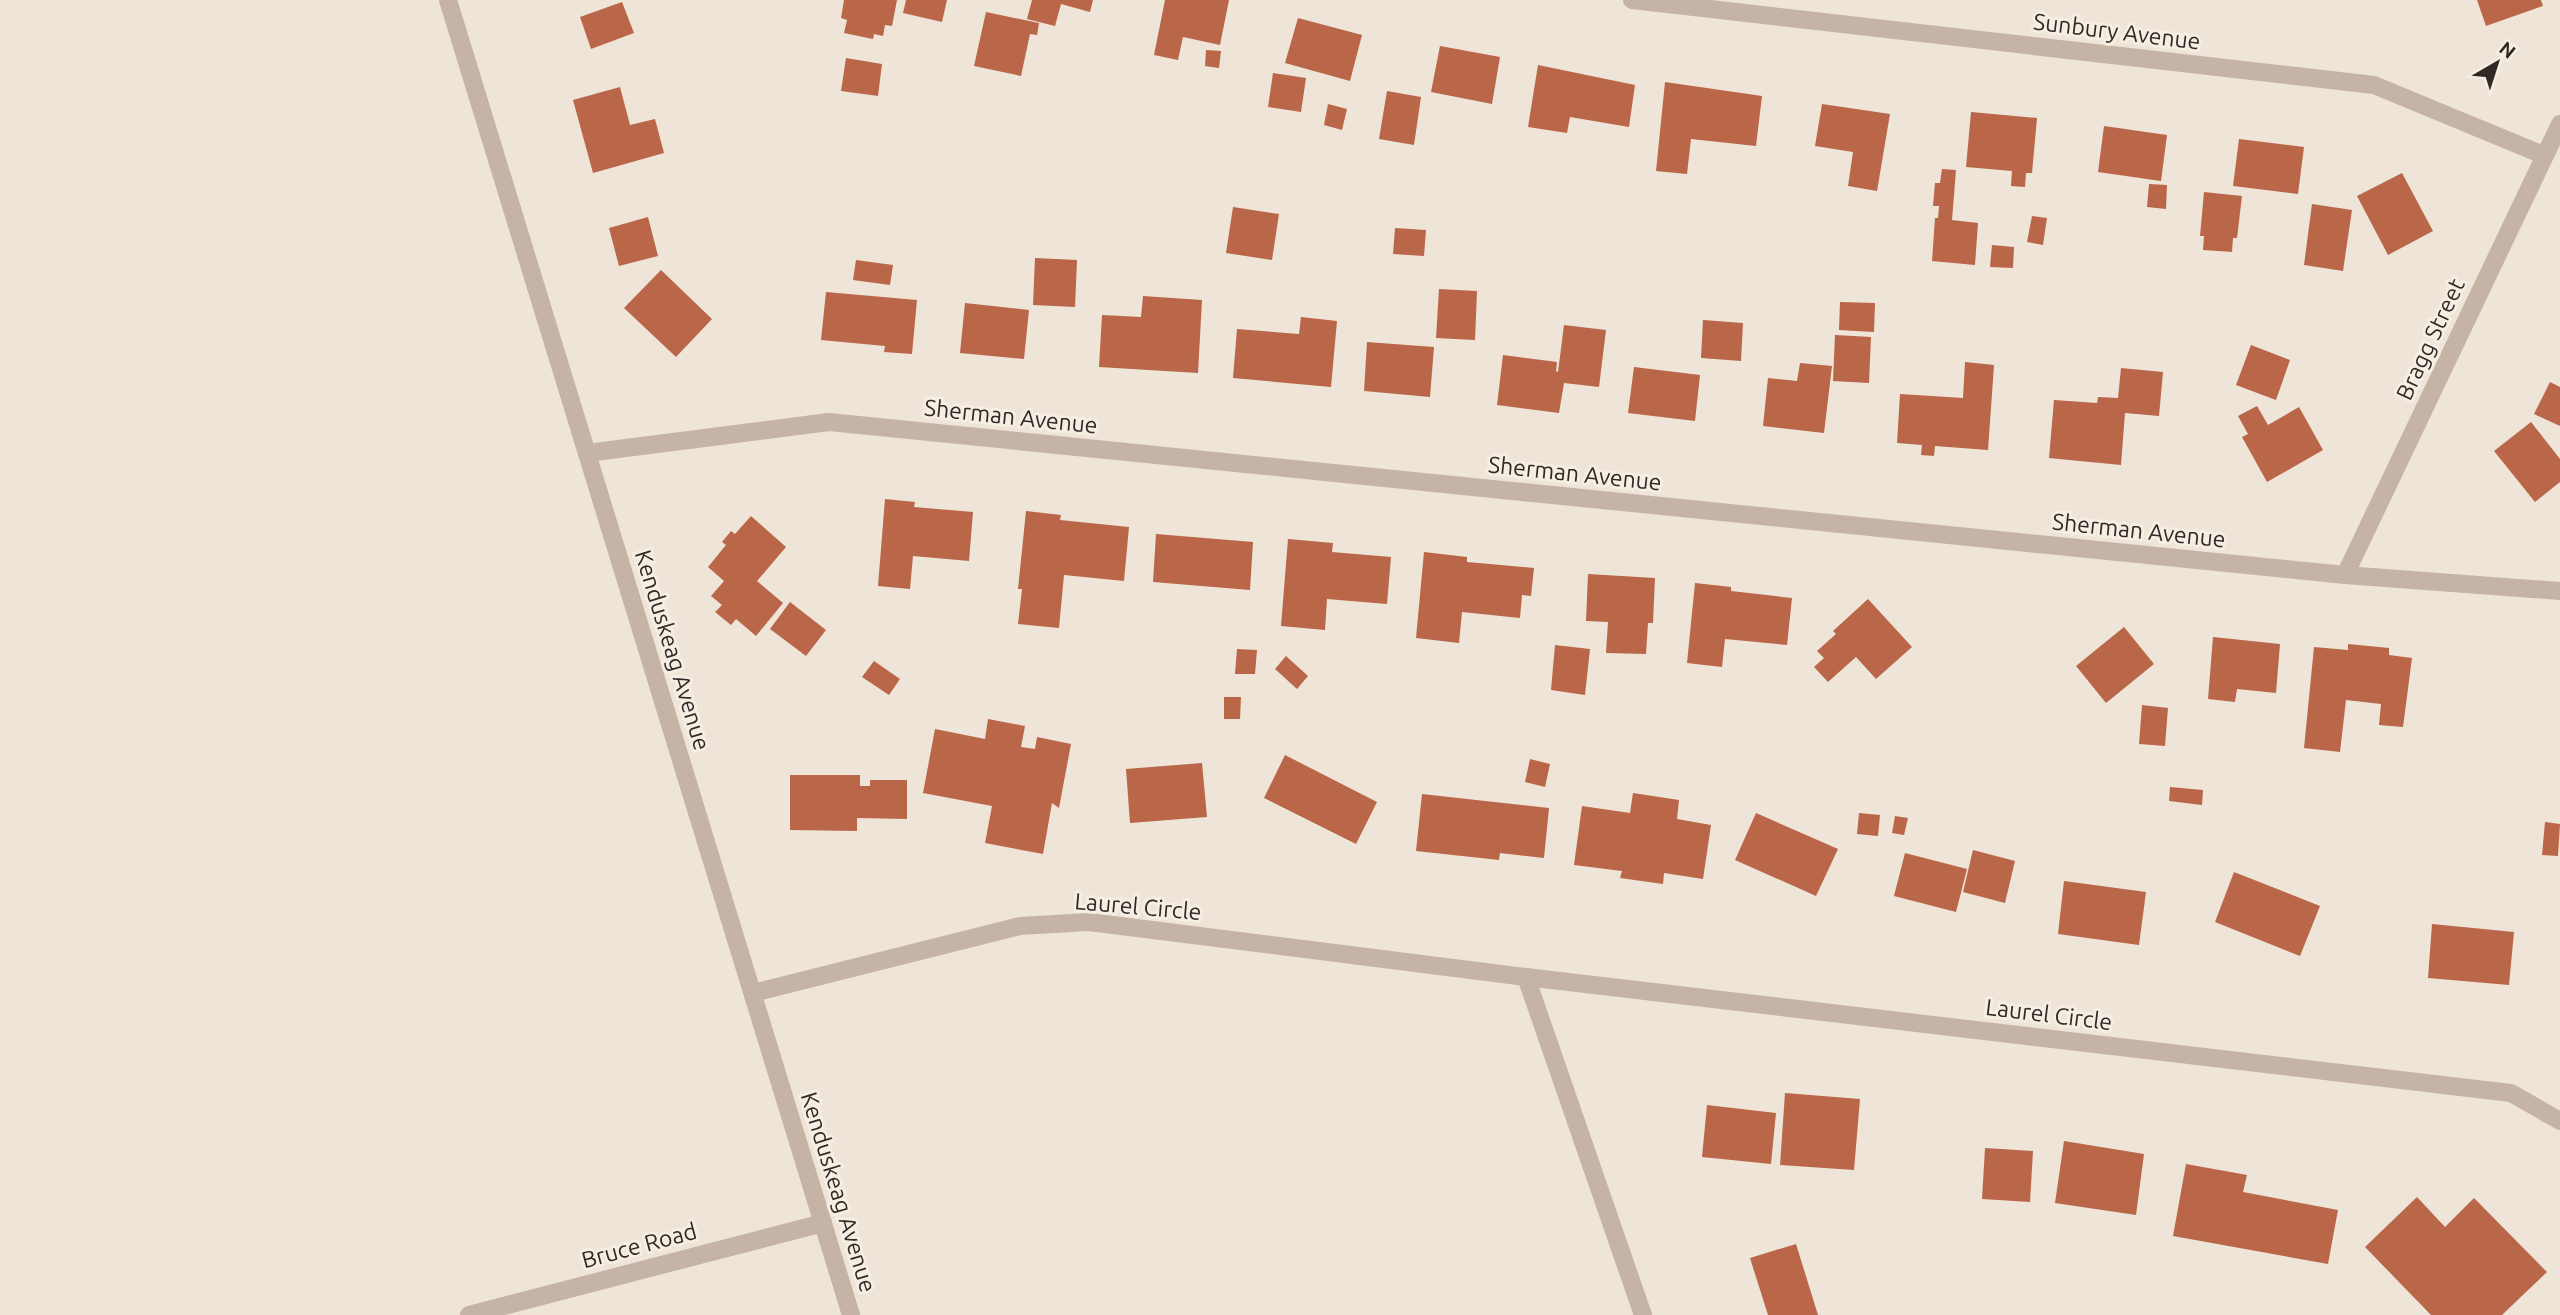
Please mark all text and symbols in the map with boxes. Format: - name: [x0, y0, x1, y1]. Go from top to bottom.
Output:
- street label: Sunbury Avenue: [2032, 8, 2202, 54]
- north arrow: [2462, 28, 2532, 98]
- text: N: [2495, 37, 2520, 63]
- street label: Bragg Street: [2391, 274, 2469, 404]
- street label: Sherman Avenue: [923, 394, 1099, 438]
- street label: Sherman Avenue: [1487, 451, 1663, 495]
- street label: Sherman Avenue: [2051, 508, 2227, 552]
- street label: Kenduskeag Avenue: [631, 547, 715, 753]
- street label: Laurel Circle: [1074, 888, 1202, 924]
- street label: Laurel Circle: [1984, 994, 2114, 1034]
- street label: Kenduskeag Avenue: [797, 1089, 881, 1295]
- street label: Bruce Road: [579, 1218, 699, 1272]

